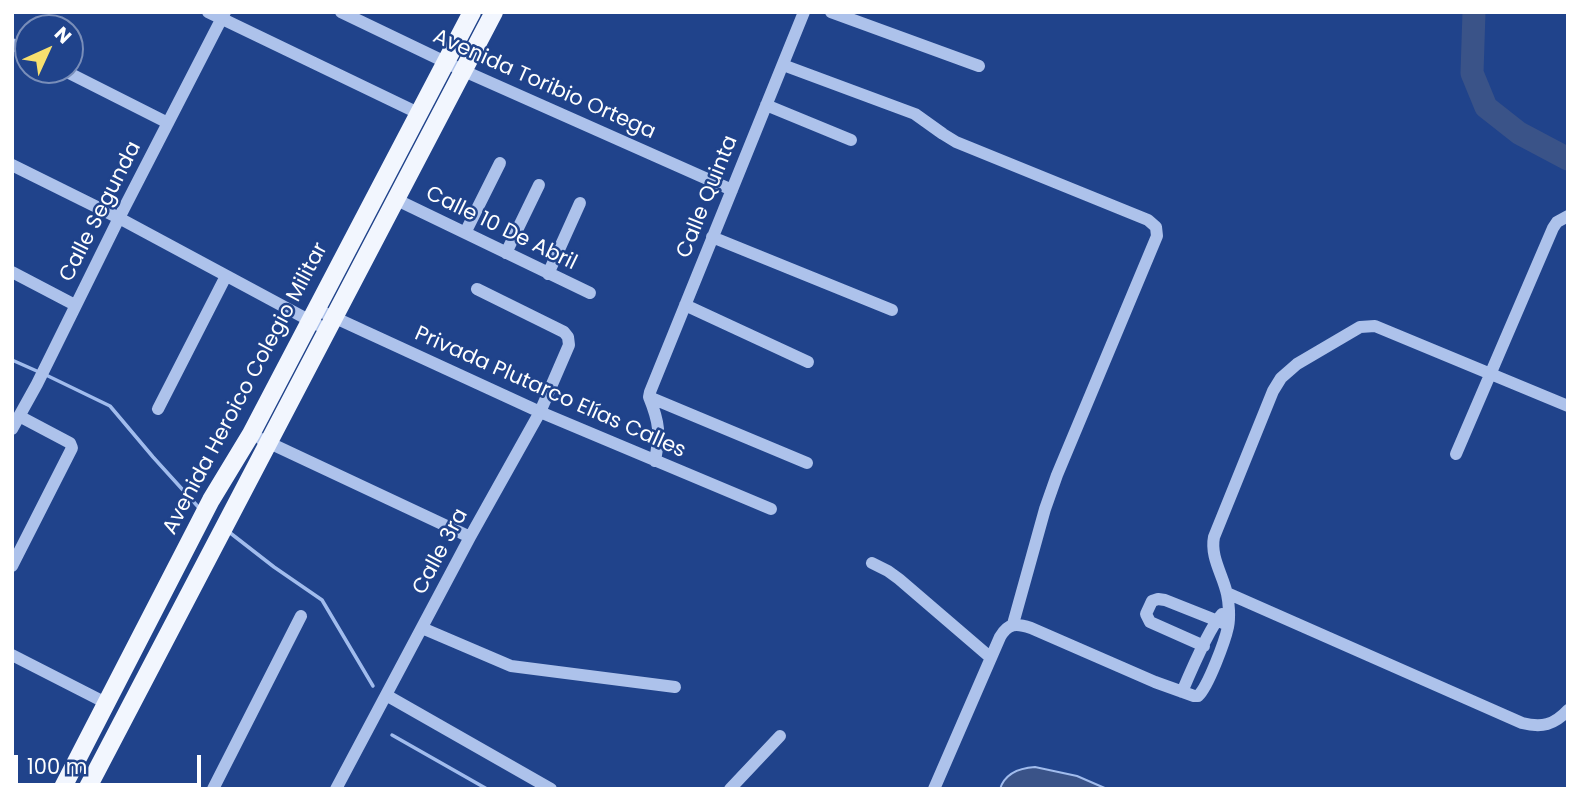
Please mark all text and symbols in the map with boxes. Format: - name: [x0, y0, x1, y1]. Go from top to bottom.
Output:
- north arrow: [14, 14, 84, 84]
- text: N: [48, 21, 77, 50]
- street label: Avenida Toribio Ortega: [429, 24, 659, 146]
- street label: Calle Quinta: [672, 132, 744, 262]
- street label: Calle Segunda: [55, 138, 147, 286]
- street label: Calle 10 De Abril: [421, 182, 581, 276]
- street label: Avenida Heroico Colegio Militar: [158, 239, 334, 539]
- street label: Privada Plutarco Elías Calles: [411, 322, 689, 464]
- street label: Calle 3ra: [408, 505, 474, 599]
- scale bar: [18, 742, 205, 786]
- text: 100 m: [27, 752, 87, 781]

